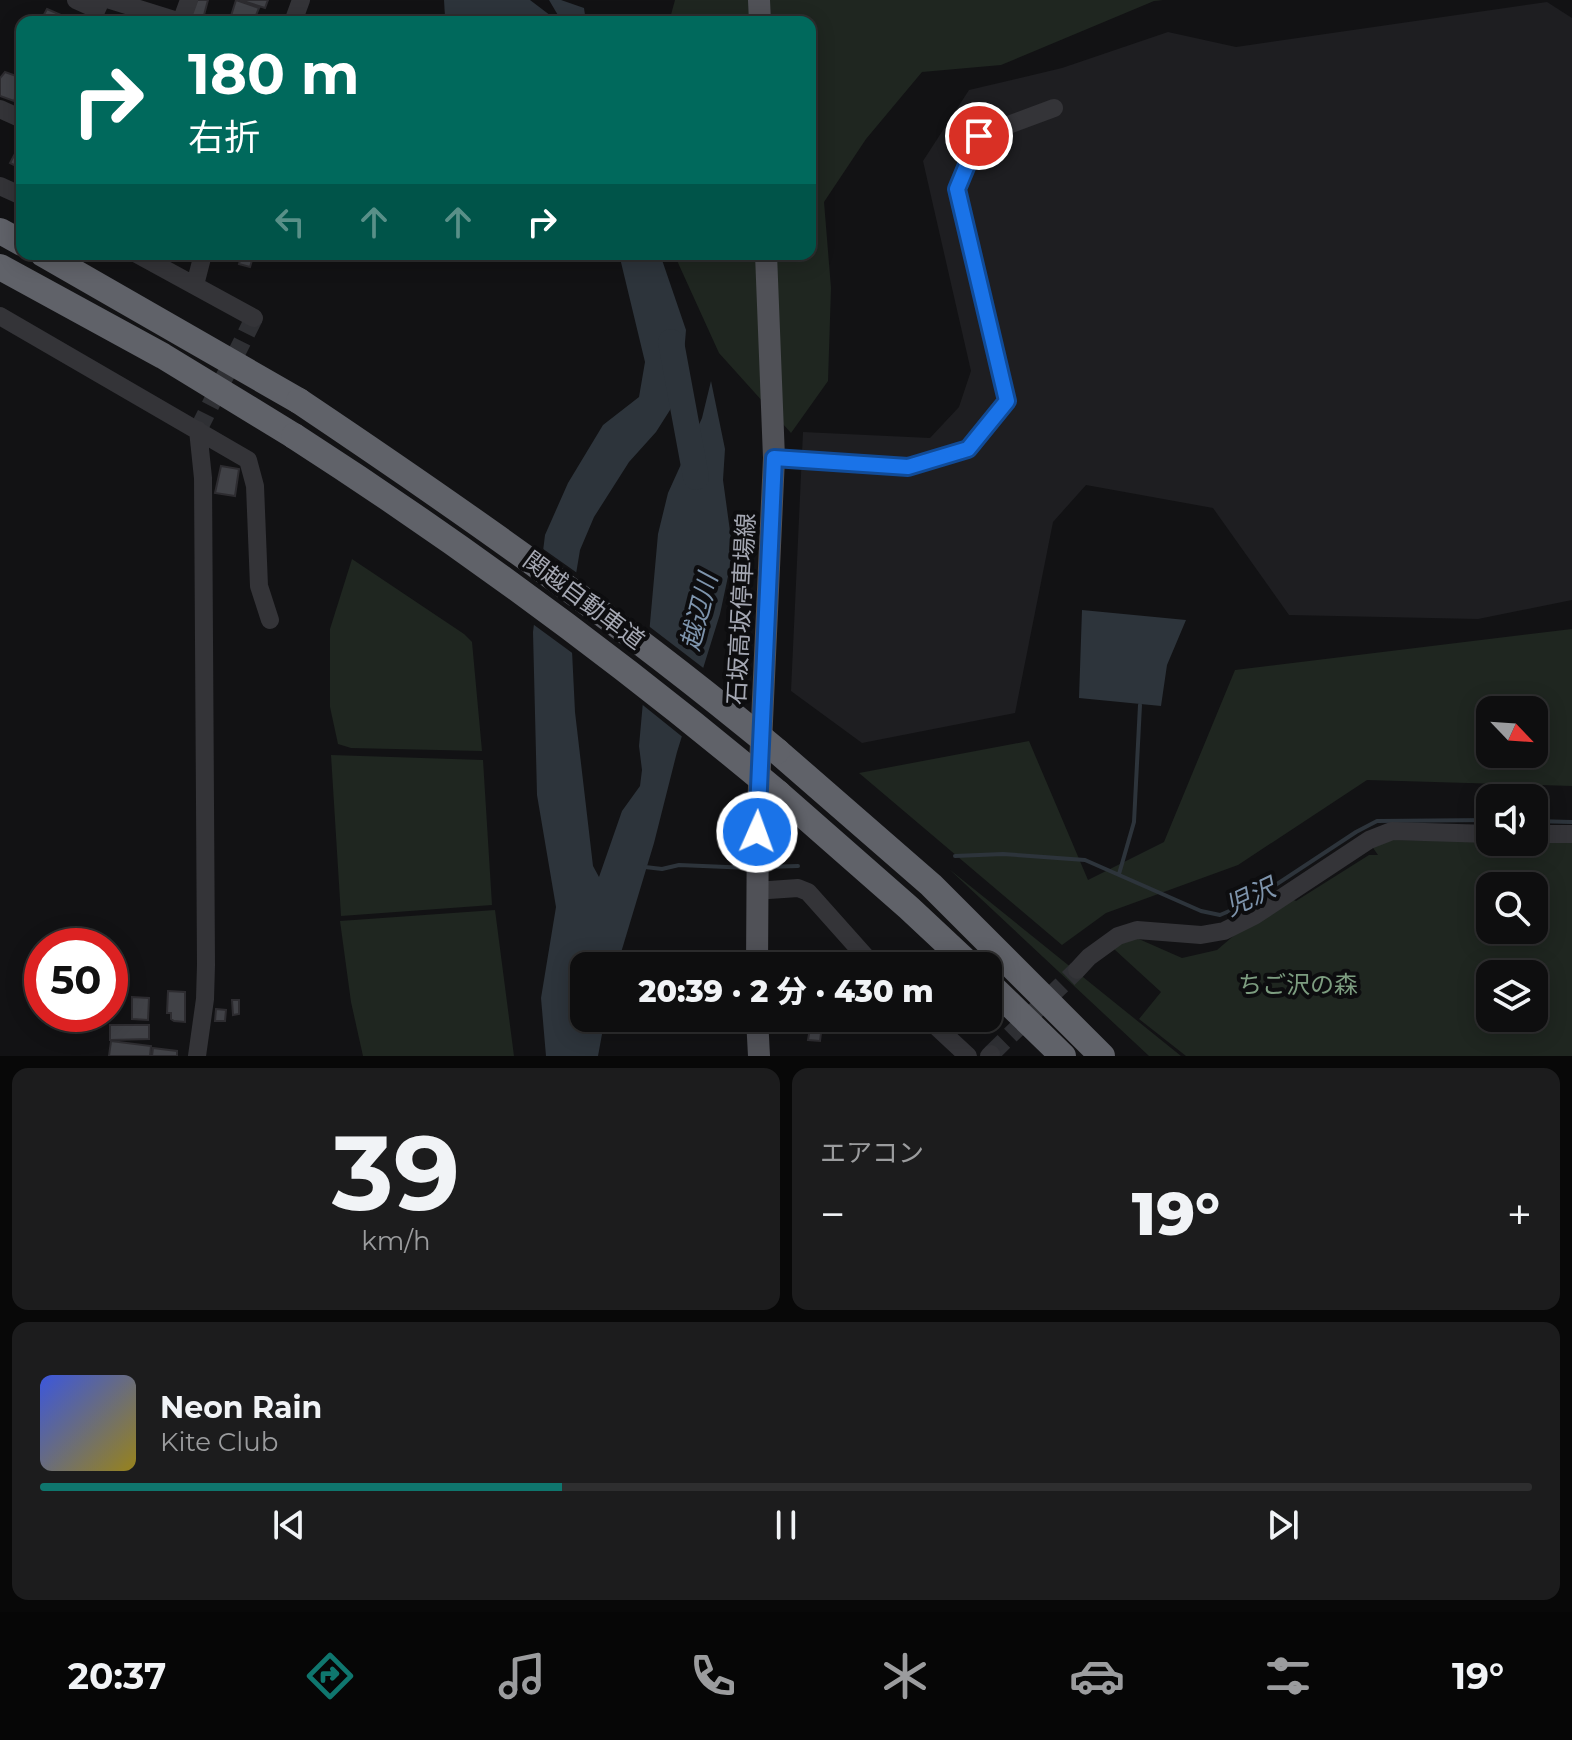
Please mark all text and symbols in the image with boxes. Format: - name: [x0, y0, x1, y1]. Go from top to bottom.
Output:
- text: 180 m: [188, 40, 360, 108]
- icon: right: [56, 48, 160, 152]
- pin: [945, 102, 1013, 170]
- icon: arrive: [957, 114, 1001, 158]
- text: 右折: [188, 115, 260, 159]
- icon: left: [268, 200, 312, 244]
- icon: ahead: [352, 200, 396, 244]
- icon: ahead: [436, 200, 480, 244]
- icon: right: [520, 200, 564, 244]
- street label: 石坂高坂停車場線: [721, 512, 761, 706]
- street label: 関越自動車道: [518, 545, 650, 655]
- water label: 越辺川: [674, 567, 725, 654]
- north arrow: [1476, 696, 1548, 768]
- map controls: [1476, 696, 1548, 1032]
- button: sound: [1476, 784, 1548, 856]
- position arrow: [715, 790, 799, 874]
- water label: 児沢: [1220, 870, 1283, 922]
- button: search: [1476, 872, 1548, 944]
- speed limit sign: 50: [24, 928, 128, 1032]
- button: layers: [1476, 960, 1548, 1032]
- park label: ちご沢の森: [1238, 970, 1358, 999]
- text: 20:39 · 2 分 · 430 m: [638, 973, 934, 1010]
- text: 39: [332, 1109, 460, 1236]
- text: エアコン: [820, 1137, 924, 1169]
- text: 19°: [1132, 1177, 1220, 1250]
- text: −: [820, 1187, 845, 1241]
- text: +: [1507, 1187, 1532, 1241]
- text: km/h: [361, 1225, 431, 1257]
- text: Neon Rain: [160, 1389, 322, 1426]
- text: Kite Club: [160, 1426, 278, 1458]
- icon: previous: [267, 1503, 311, 1547]
- icon: pause: [764, 1503, 808, 1547]
- icon: next: [1261, 1503, 1305, 1547]
- icon: directions: [302, 1648, 358, 1704]
- icon: music: [494, 1648, 550, 1704]
- icon: phone: [685, 1648, 741, 1704]
- icon: climate: [877, 1648, 933, 1704]
- icon: car: [1069, 1648, 1125, 1704]
- icon: filters: [1260, 1648, 1316, 1704]
- text: 20:37: [68, 1654, 166, 1698]
- text: 19°: [1452, 1654, 1504, 1698]

